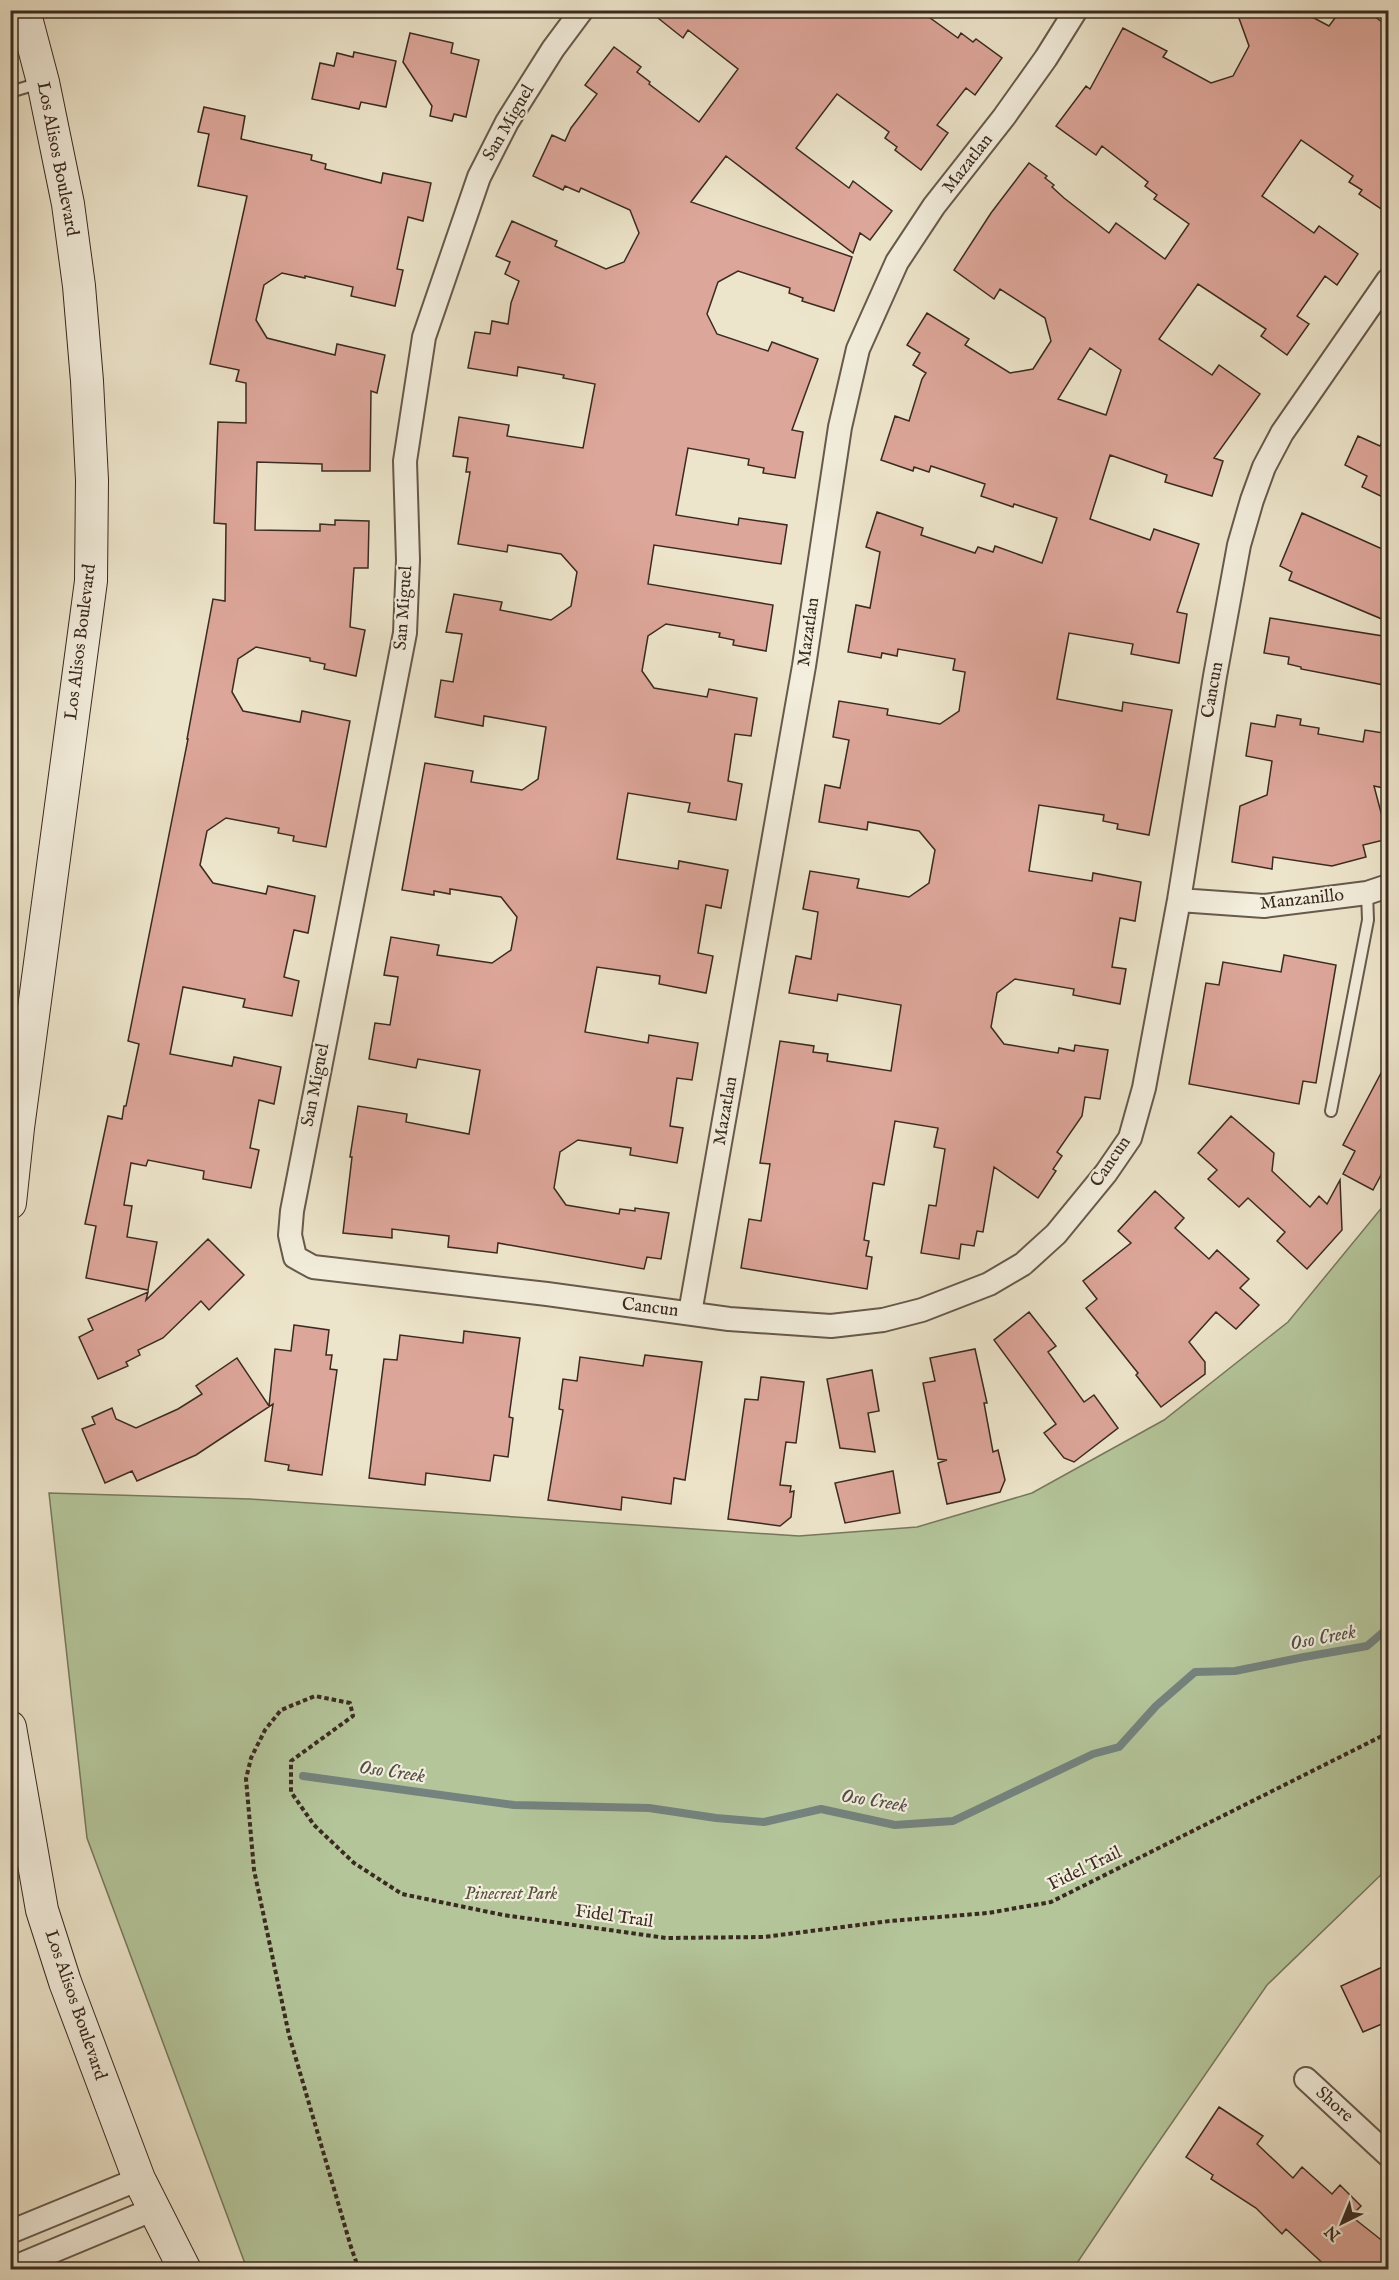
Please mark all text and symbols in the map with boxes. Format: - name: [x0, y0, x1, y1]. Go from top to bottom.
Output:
- street label: Los Alisos Boulevard: [31, 80, 83, 239]
- street label: San Miguel: [478, 81, 540, 165]
- street label: Mazatlan: [938, 129, 999, 198]
- street label: Los Alisos Boulevard: [60, 562, 102, 721]
- street label: San Miguel: [390, 565, 418, 651]
- street label: Mazatlan: [793, 596, 825, 668]
- street label: Cancun: [1197, 660, 1229, 720]
- street label: Manzanillo: [1259, 884, 1345, 916]
- street label: San Miguel: [297, 1041, 335, 1129]
- street label: Mazatlan: [709, 1074, 743, 1147]
- street label: Cancun: [1086, 1132, 1137, 1192]
- street label: Cancun: [620, 1293, 680, 1323]
- water label: Oso Creek: [1288, 1619, 1358, 1657]
- water label: Oso Creek: [357, 1755, 427, 1789]
- water label: Oso Creek: [839, 1783, 909, 1819]
- street label: Fidel Trail: [1045, 1841, 1125, 1897]
- park label: Pinecrest Park: [464, 1883, 558, 1906]
- street label: Fidel Trail: [573, 1900, 655, 1934]
- street label: Los Alisos Boulevard: [39, 1927, 112, 2083]
- street label: Shore: [1310, 2082, 1358, 2128]
- north arrow: [1312, 2193, 1372, 2253]
- text: N: [1321, 2220, 1346, 2245]

